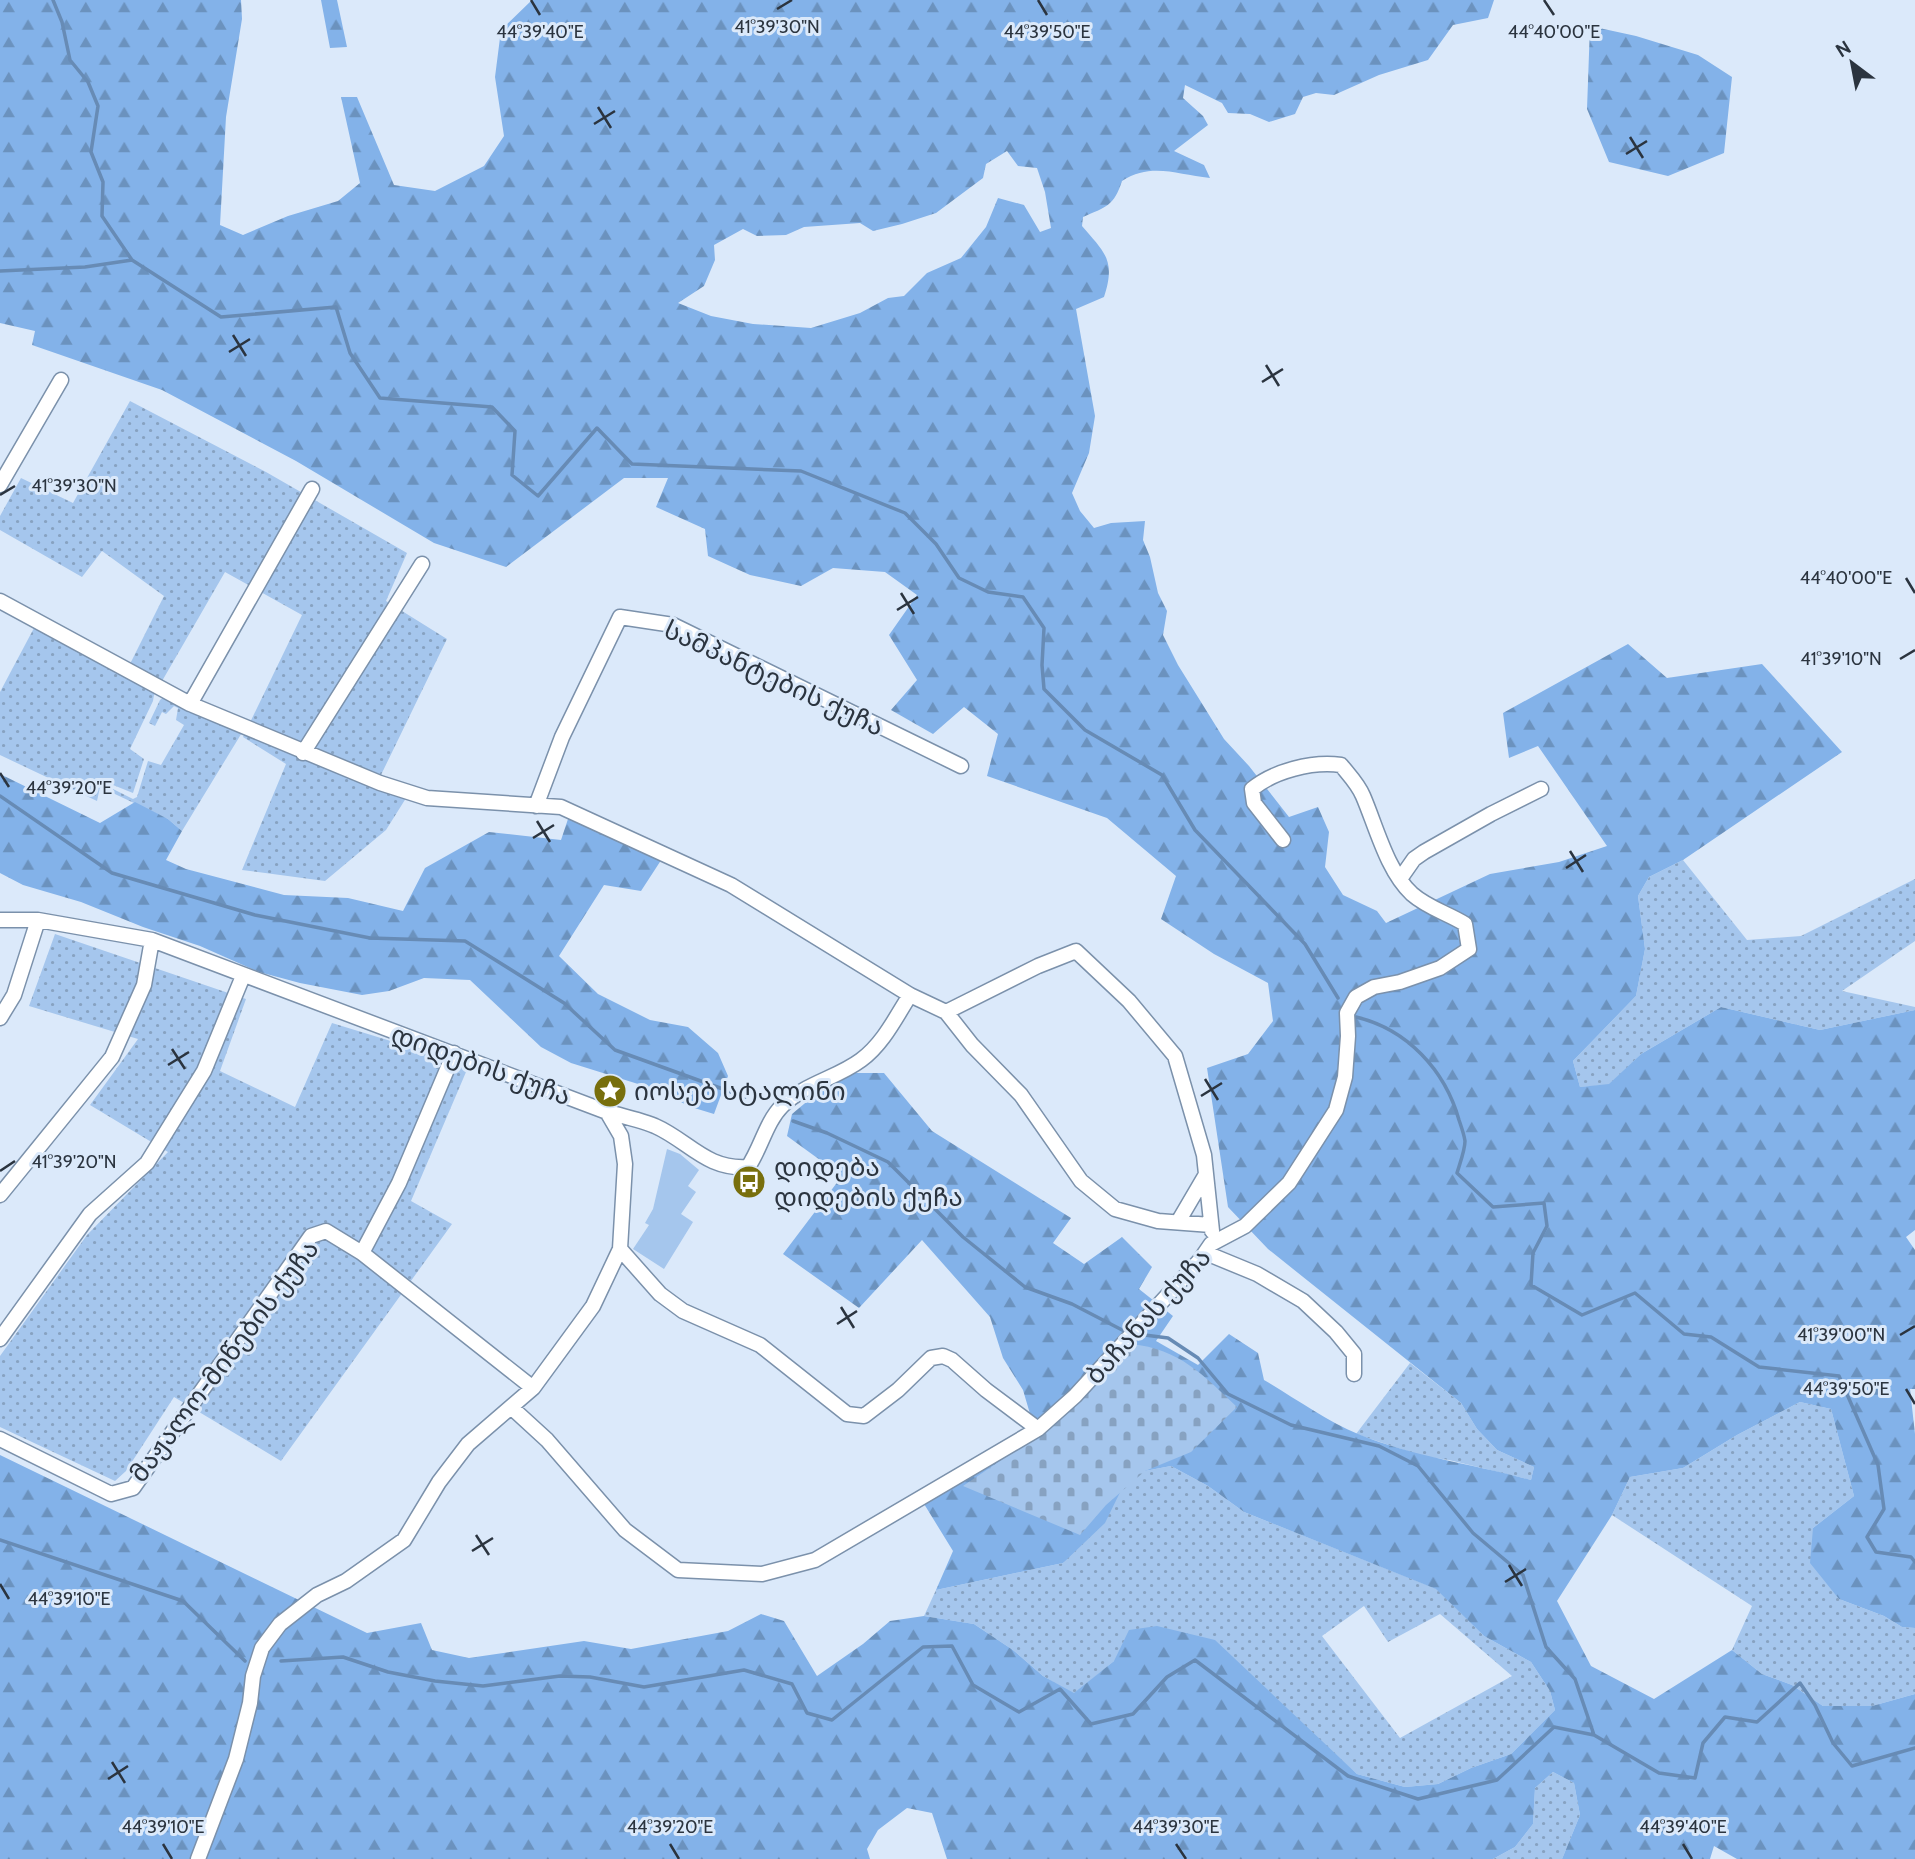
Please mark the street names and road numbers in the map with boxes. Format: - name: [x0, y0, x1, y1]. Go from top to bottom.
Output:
- street label: სამპანტების ქუჩა: [659, 613, 889, 743]
- street label: დიდების ქუჩა: [387, 1018, 575, 1112]
- street label: მაჟალო-მიწების ქუჩა: [123, 1234, 325, 1488]
- street label: ბაჩანას ქუჩა: [1079, 1241, 1217, 1391]

